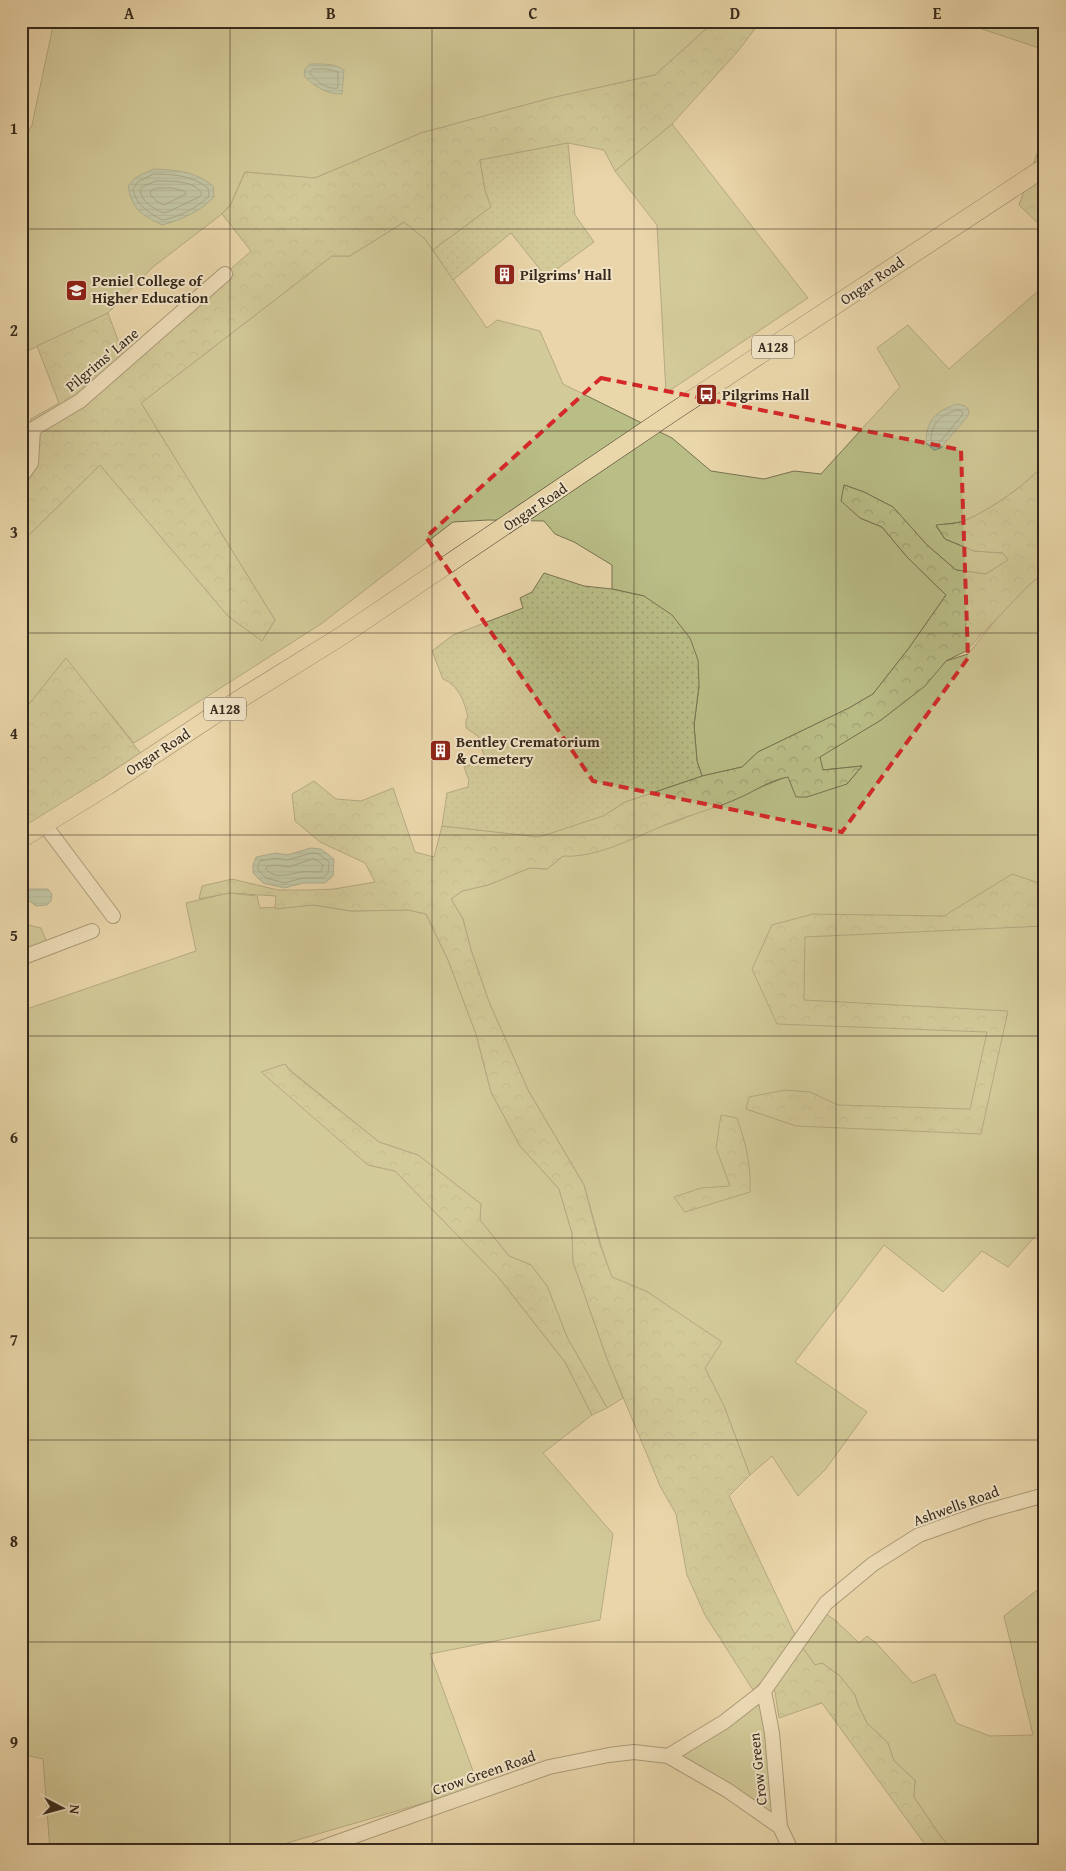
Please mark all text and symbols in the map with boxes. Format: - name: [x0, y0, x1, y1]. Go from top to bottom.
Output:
- text: A: [124, 1, 135, 25]
- text: B: [326, 1, 336, 25]
- text: C: [528, 1, 538, 25]
- text: D: [730, 1, 740, 25]
- text: E: [933, 1, 942, 25]
- text: 1: [10, 116, 18, 140]
- street label: Ongar Road: [836, 251, 908, 310]
- building icon: Pilgrims' Hall: [492, 263, 516, 287]
- place label: Pilgrims' Hall: [520, 264, 612, 285]
- place label: Peniel College of Higher Education: [92, 270, 209, 308]
- school or university icon: Peniel College of Higher Education: [64, 278, 88, 302]
- text: 2: [10, 318, 18, 342]
- street label: Pilgrims' Lane: [61, 323, 143, 396]
- road number: A128: [752, 336, 794, 358]
- bus stop icon: Pilgrims Hall: [694, 383, 718, 407]
- place label: Pilgrims Hall: [722, 384, 810, 405]
- street label: Ongar Road: [499, 477, 571, 536]
- text: 3: [10, 520, 18, 544]
- road number: A128: [204, 698, 246, 721]
- text: 4: [10, 721, 18, 745]
- street label: Ongar Road: [121, 723, 194, 780]
- place label: Bentley Crematorium & Cemetery: [456, 731, 600, 769]
- building icon: Bentley Crematorium & Cemetery: [428, 739, 452, 763]
- text: 5: [10, 923, 18, 947]
- text: 6: [10, 1125, 18, 1149]
- text: 7: [10, 1327, 18, 1351]
- street label: Ashwells Road: [910, 1480, 1002, 1531]
- text: 8: [10, 1529, 18, 1553]
- text: 9: [10, 1730, 18, 1754]
- street label: Crow Green: [743, 1731, 772, 1806]
- street label: Crow Green Road: [430, 1745, 538, 1800]
- north arrow: [38, 1784, 88, 1834]
- text: N: [64, 1804, 85, 1816]

